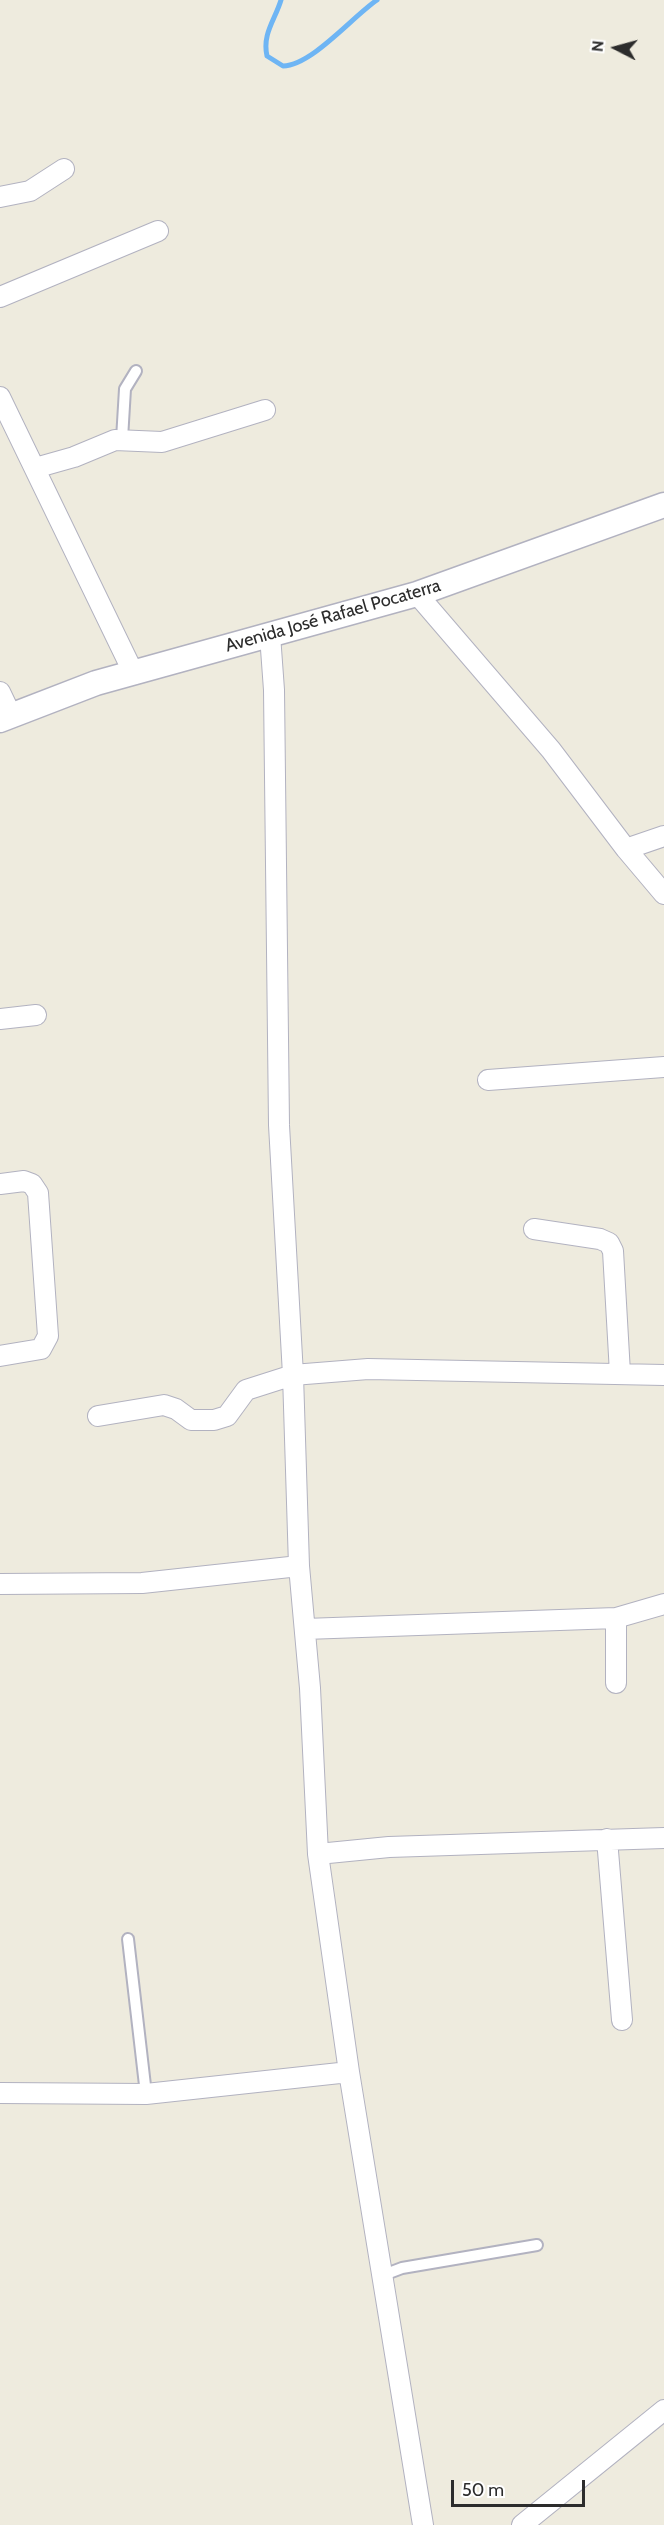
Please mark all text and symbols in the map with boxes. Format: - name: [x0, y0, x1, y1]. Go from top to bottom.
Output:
- north arrow: [586, 18, 646, 78]
- text: N: [588, 39, 608, 53]
- street label: Avenida José Rafael Pocaterra: [223, 575, 443, 657]
- scale bar: [454, 2468, 588, 2506]
- text: 50 m: [462, 2479, 504, 2501]

